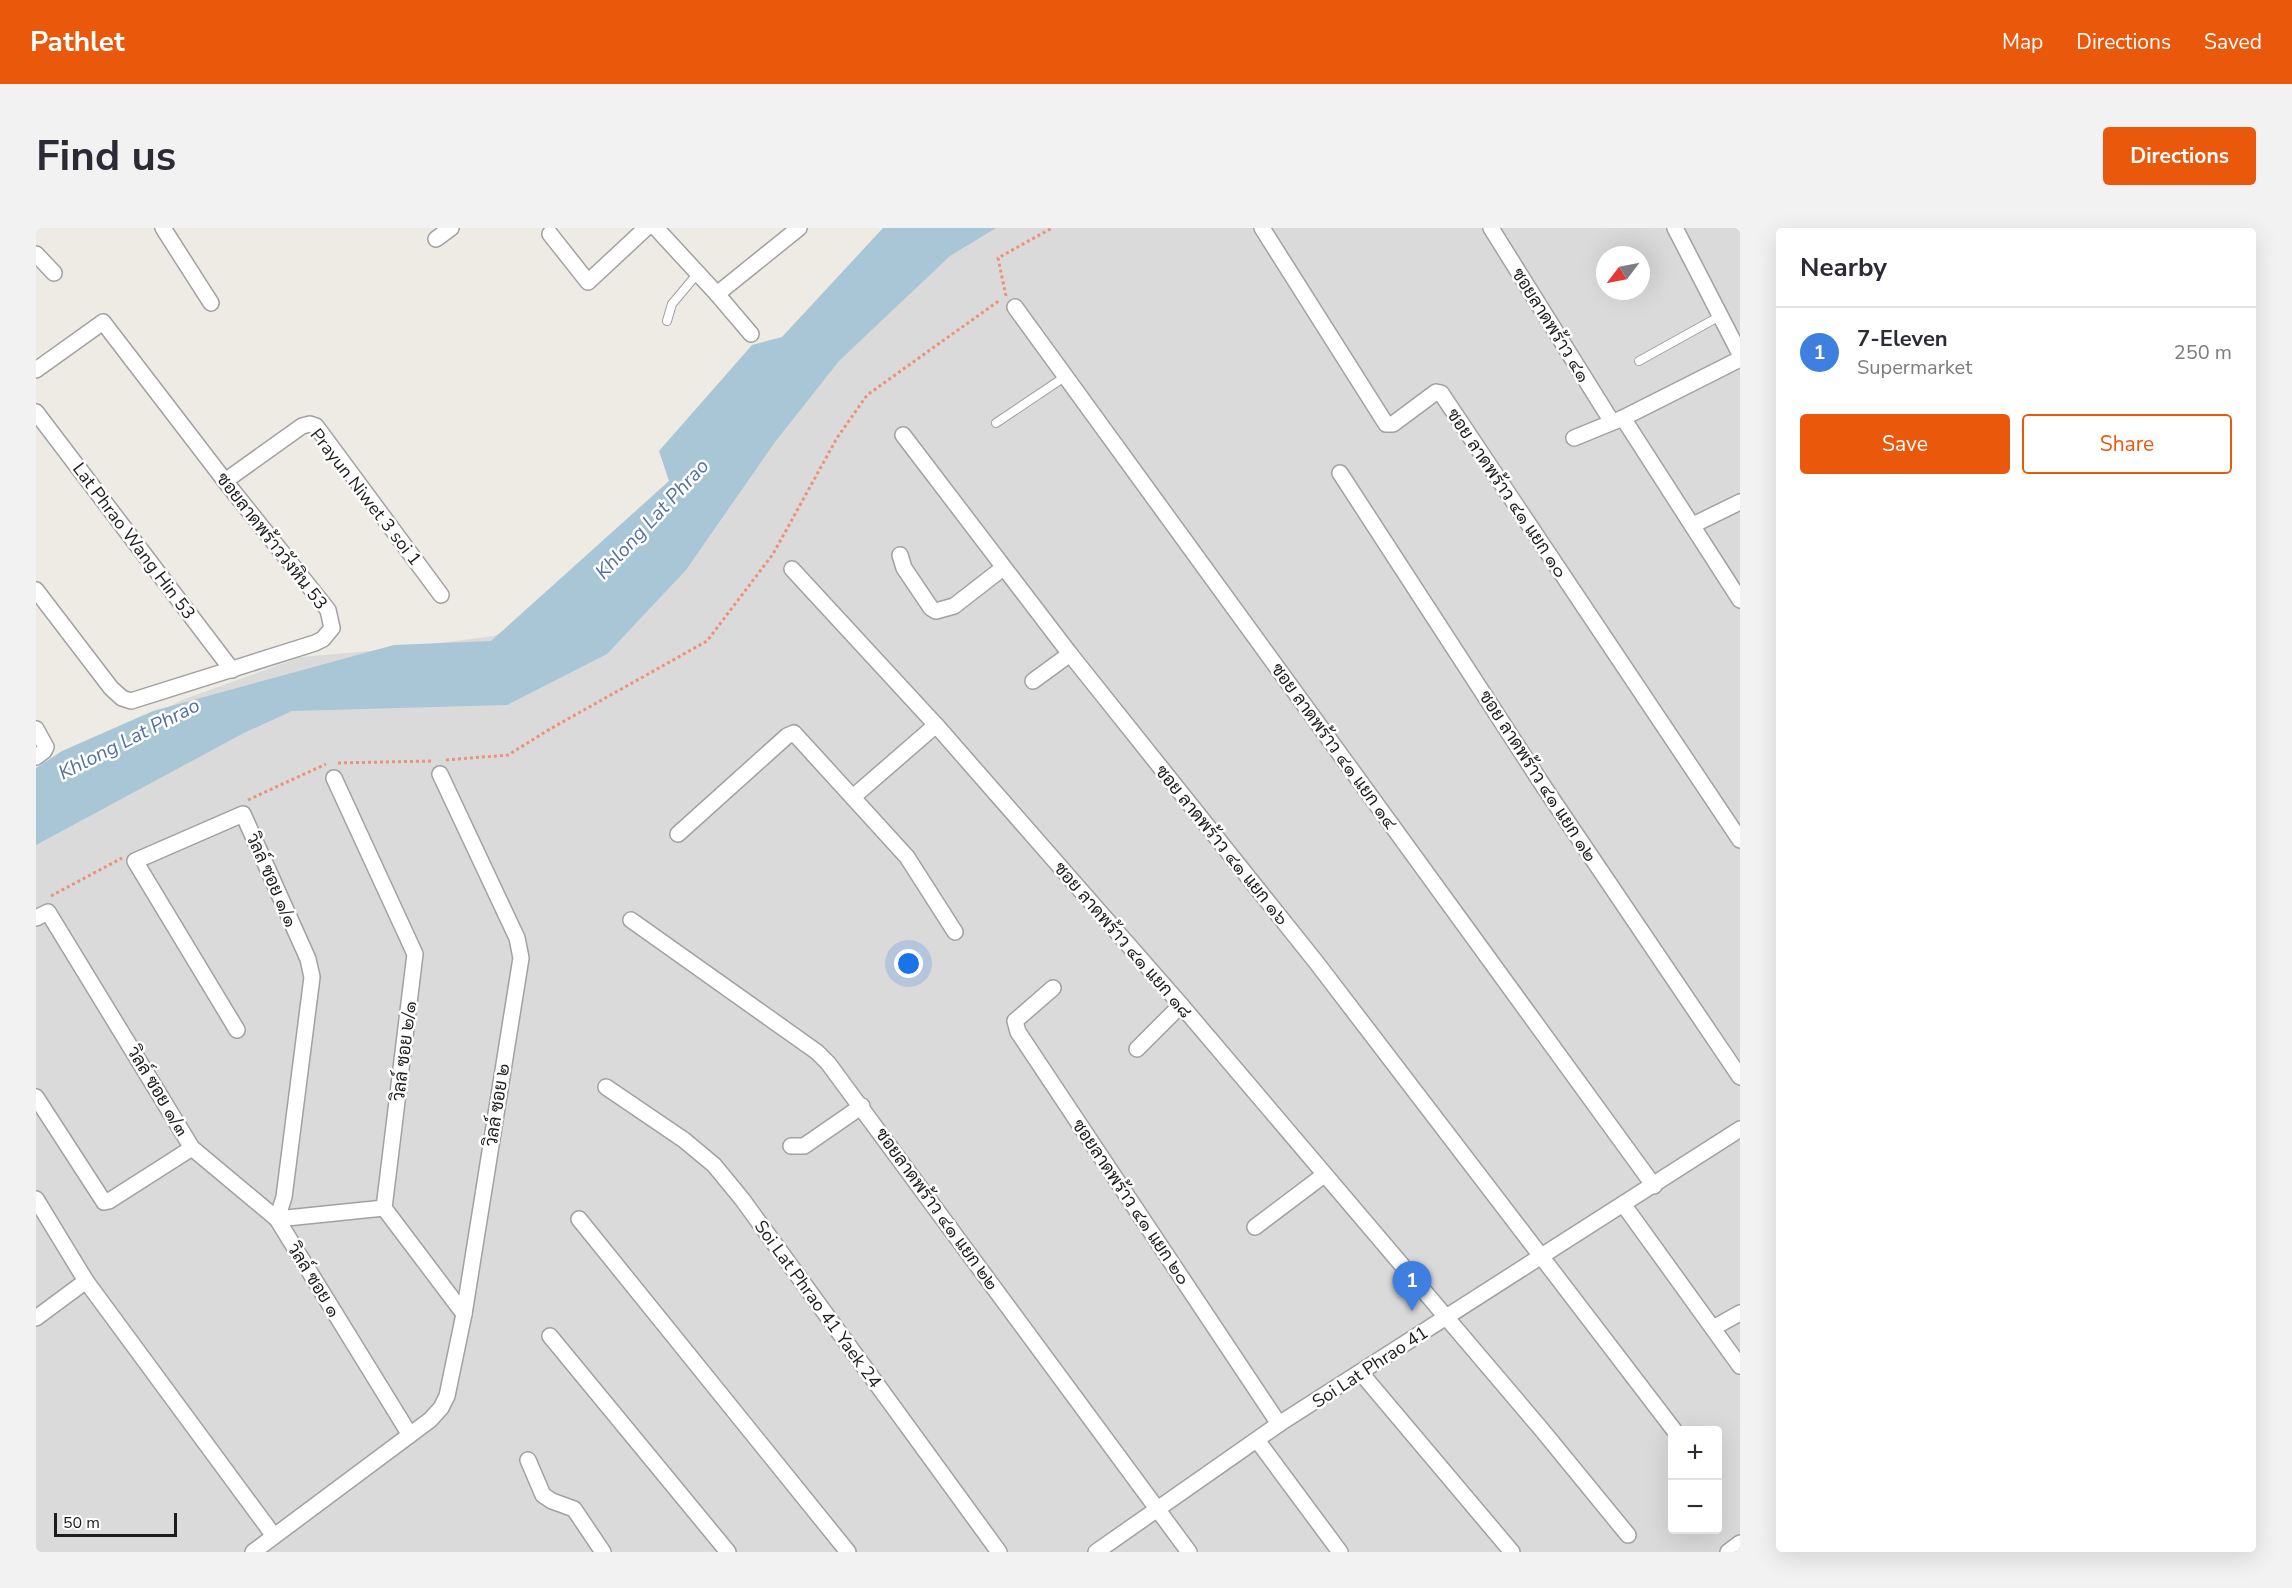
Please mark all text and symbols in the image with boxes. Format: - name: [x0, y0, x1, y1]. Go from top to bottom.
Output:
- text: Pathlet: [30, 23, 125, 61]
- text: Map: [2002, 28, 2043, 56]
- text: Directions: [2076, 28, 2171, 56]
- text: Saved: [2204, 28, 2262, 56]
- button: Directions: [2103, 127, 2256, 185]
- text: Find us: [36, 128, 176, 185]
- north arrow: [1596, 246, 1650, 300]
- text: Nearby: [1800, 250, 1887, 285]
- street label: ซอยลาดพร้าว ๔๑: [1506, 263, 1596, 387]
- text: 7-Eleven: [1857, 324, 1948, 354]
- text: 1: [1814, 339, 1826, 366]
- text: 250 m: [2174, 339, 2232, 366]
- text: Supermarket: [1857, 354, 1972, 381]
- street label: ซอย ลาดพร้าว ๔๑ แยก ๑๐: [1441, 404, 1573, 582]
- button: Save: [1800, 414, 2010, 474]
- button: Share: [2022, 414, 2232, 474]
- street label: Prayun Niwet 3 soi 1: [305, 423, 427, 571]
- water label: Khlong Lat Phrao: [589, 453, 715, 585]
- street label: Lat Phrao Wang Hin 53: [67, 458, 201, 624]
- street label: ซอยลาดพร้าววังหิน 53: [211, 467, 333, 615]
- street label: ซอย ลาดพร้าว ๔๑ แยก ๑๔: [1266, 658, 1403, 834]
- street label: ซอย ลาดพร้าว ๔๑ แยก ๑๒: [1474, 686, 1602, 866]
- water label: Khlong Lat Phrao: [54, 692, 204, 786]
- street label: ซอย ลาดพร้าว ๔๑ แยก ๑๖: [1150, 760, 1294, 930]
- street label: วิลล์ ซอย ๑/๑: [240, 828, 304, 931]
- street label: ซอย ลาดพร้าว ๔๑ แยก ๑๘: [1048, 857, 1198, 1023]
- your location: [894, 949, 923, 978]
- street label: วิลล์ ซอย ๒/๑: [385, 999, 422, 1103]
- street label: วิลล์ ซอย ๑/๓: [121, 1040, 195, 1140]
- street label: วิลล์ ซอย ๒: [477, 1062, 515, 1149]
- street label: ซอยลาดพร้าว ๔๑ แยก ๒๐: [1067, 1114, 1195, 1290]
- street label: ซอยลาดพร้าว ๔๑ แยก ๒๒: [870, 1123, 1004, 1295]
- street label: Soi Lat Phrao 41 Yaek 24: [749, 1215, 887, 1393]
- street label: วิลล์ ซอย ๑: [281, 1237, 347, 1322]
- pin: 1: [1392, 1262, 1432, 1311]
- street label: Soi Lat Phrao 41: [1307, 1320, 1433, 1414]
- map controls: [1668, 1426, 1722, 1534]
- button: +: [1668, 1426, 1722, 1480]
- button: −: [1668, 1480, 1722, 1534]
- scale bar: [54, 1510, 177, 1538]
- text: 50 m: [63, 1512, 100, 1534]

